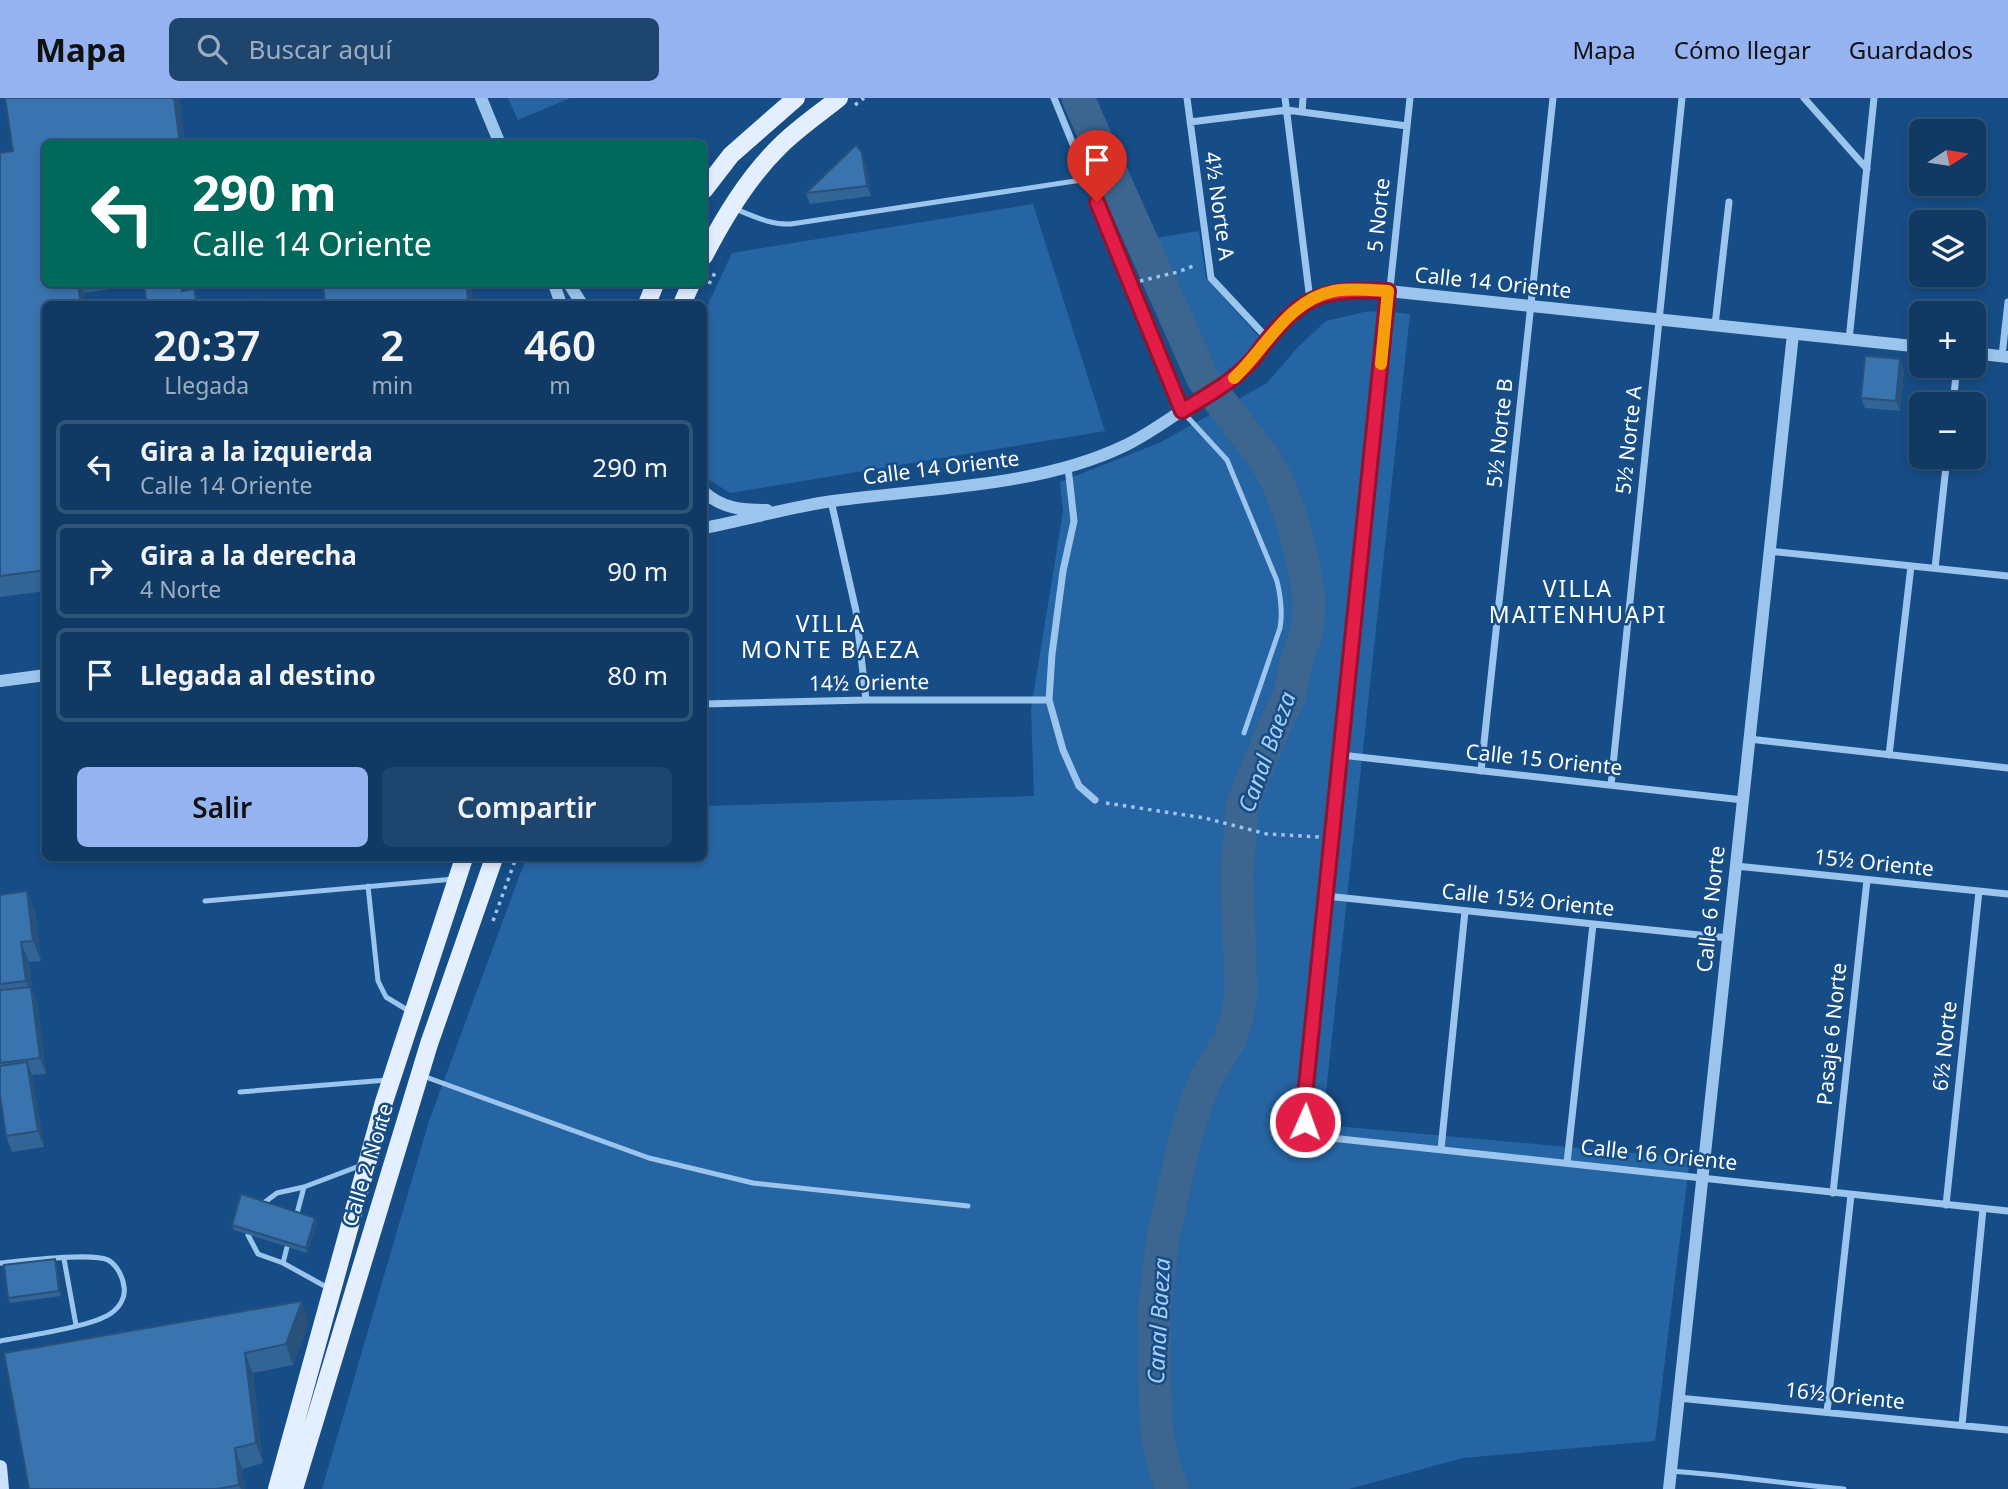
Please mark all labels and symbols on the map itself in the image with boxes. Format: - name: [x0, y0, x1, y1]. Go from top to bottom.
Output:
- north arrow: [1909, 119, 1986, 196]
- pin: [1067, 130, 1127, 202]
- street label: 4½ Norte A: [1199, 150, 1242, 263]
- street label: 5 Norte: [1360, 177, 1396, 253]
- street label: Calle 14 Oriente: [1413, 260, 1573, 304]
- street label: 5½ Norte B: [1479, 377, 1519, 489]
- street label: 5½ Norte A: [1608, 384, 1648, 496]
- street label: Calle 14 Oriente: [861, 444, 1021, 490]
- district label: VILLA MAITENHUAPI: [1489, 572, 1667, 630]
- district label: VILLA MONTE BAEZA: [741, 607, 921, 665]
- street label: 14½ Oriente: [809, 667, 929, 697]
- water label: Canal Baeza: [1229, 687, 1303, 816]
- street label: Calle 15 Oriente: [1464, 737, 1624, 781]
- street label: 15½ Oriente: [1813, 842, 1935, 882]
- street label: Calle 6 Norte: [1689, 844, 1731, 974]
- street label: Calle 15½ Oriente: [1440, 876, 1616, 922]
- street label: Pasaje 6 Norte: [1810, 961, 1852, 1107]
- street label: 6½ Norte: [1925, 999, 1963, 1092]
- position arrow: [1268, 1085, 1342, 1159]
- street label: Calle 2 Norte: [335, 1100, 399, 1230]
- street label: Calle 16 Oriente: [1579, 1132, 1739, 1176]
- water label: Canal Baeza: [1139, 1257, 1177, 1385]
- street label: 16½ Oriente: [1784, 1375, 1906, 1415]

